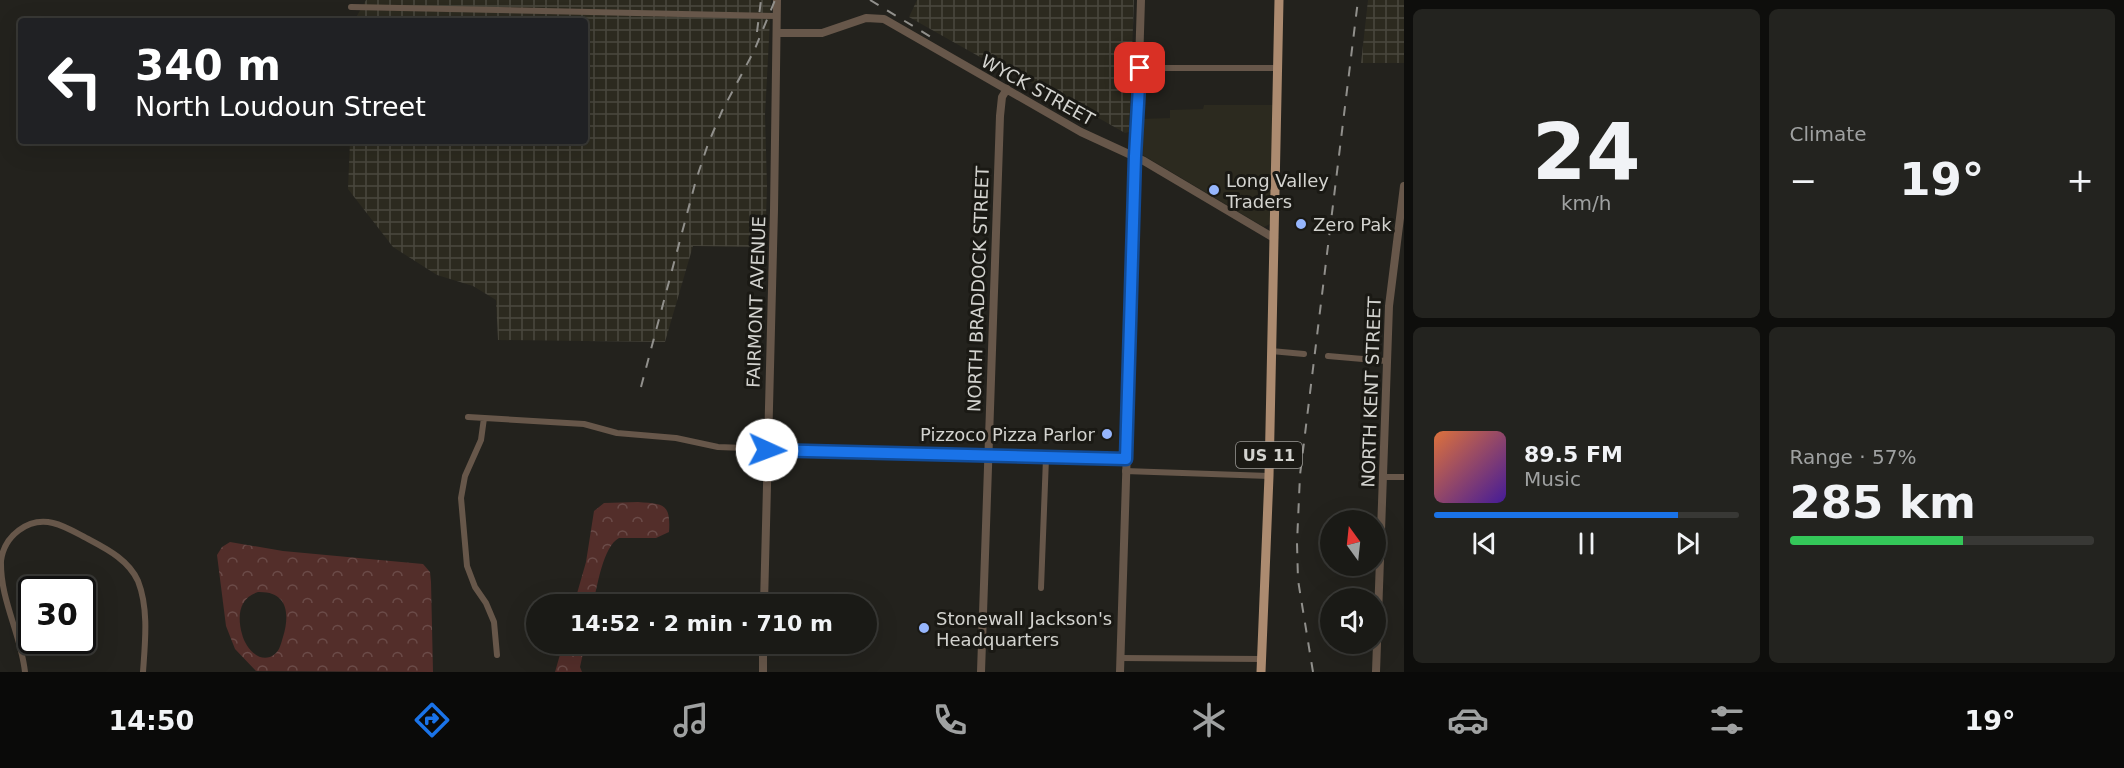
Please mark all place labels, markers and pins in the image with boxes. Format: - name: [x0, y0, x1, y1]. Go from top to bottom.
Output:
- pin: [1114, 42, 1165, 93]
- place label: Long Valley Traders: [1225, 170, 1329, 212]
- marker: Long Valley Traders: [1207, 183, 1221, 197]
- place label: Zero Pak: [1313, 214, 1392, 235]
- marker: Zero Pak: [1294, 217, 1308, 231]
- place label: Pizzoco Pizza Parlor: [920, 424, 1096, 445]
- marker: Pizzoco Pizza Parlor: [1100, 427, 1114, 441]
- place label: Stonewall Jackson's Headquarters: [936, 608, 1112, 650]
- marker: Stonewall Jackson's Headquarters: [917, 621, 931, 635]

